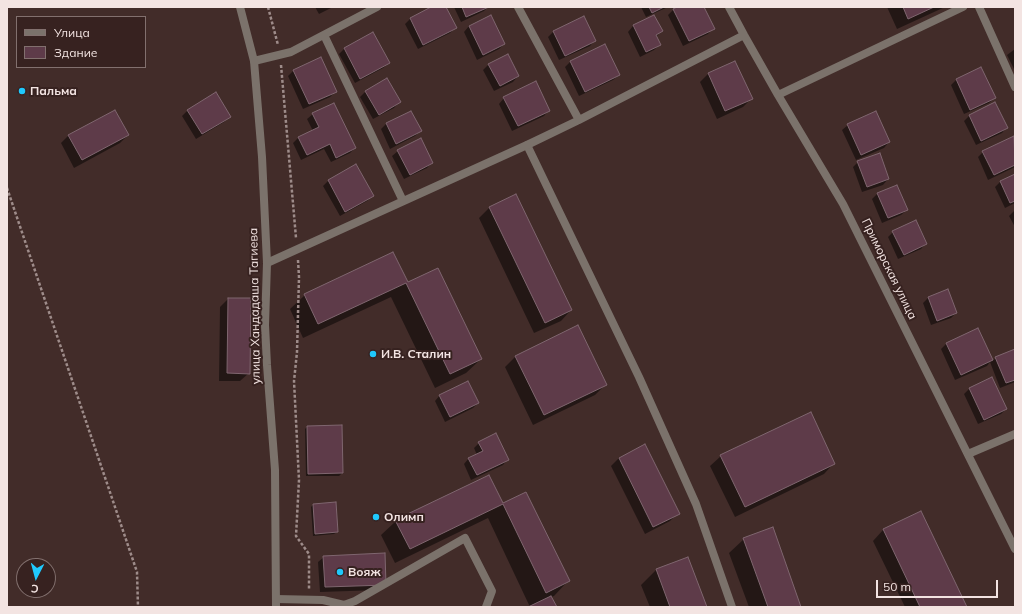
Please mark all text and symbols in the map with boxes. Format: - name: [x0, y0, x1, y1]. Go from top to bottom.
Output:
- legend: [16, 16, 146, 68]
- text: Улица: [54, 25, 90, 40]
- text: Здание: [54, 45, 97, 60]
- place label: Пальма: [30, 84, 77, 98]
- marker: Пальма: [17, 86, 27, 96]
- street label: Приморская улица: [858, 216, 920, 322]
- street label: улица Хандадаша Тагиева: [246, 228, 264, 384]
- place label: И.В. Сталин: [381, 347, 451, 361]
- marker: И.В. Сталин: [368, 349, 378, 359]
- place label: Олимп: [384, 510, 424, 524]
- marker: Олимп: [371, 512, 381, 522]
- north arrow: [16, 558, 56, 598]
- place label: Вояж: [348, 565, 381, 579]
- marker: Вояж: [335, 567, 345, 577]
- scale bar: [878, 572, 1000, 598]
- text: 50 m: [883, 579, 911, 594]
- text: С: [30, 582, 39, 596]

